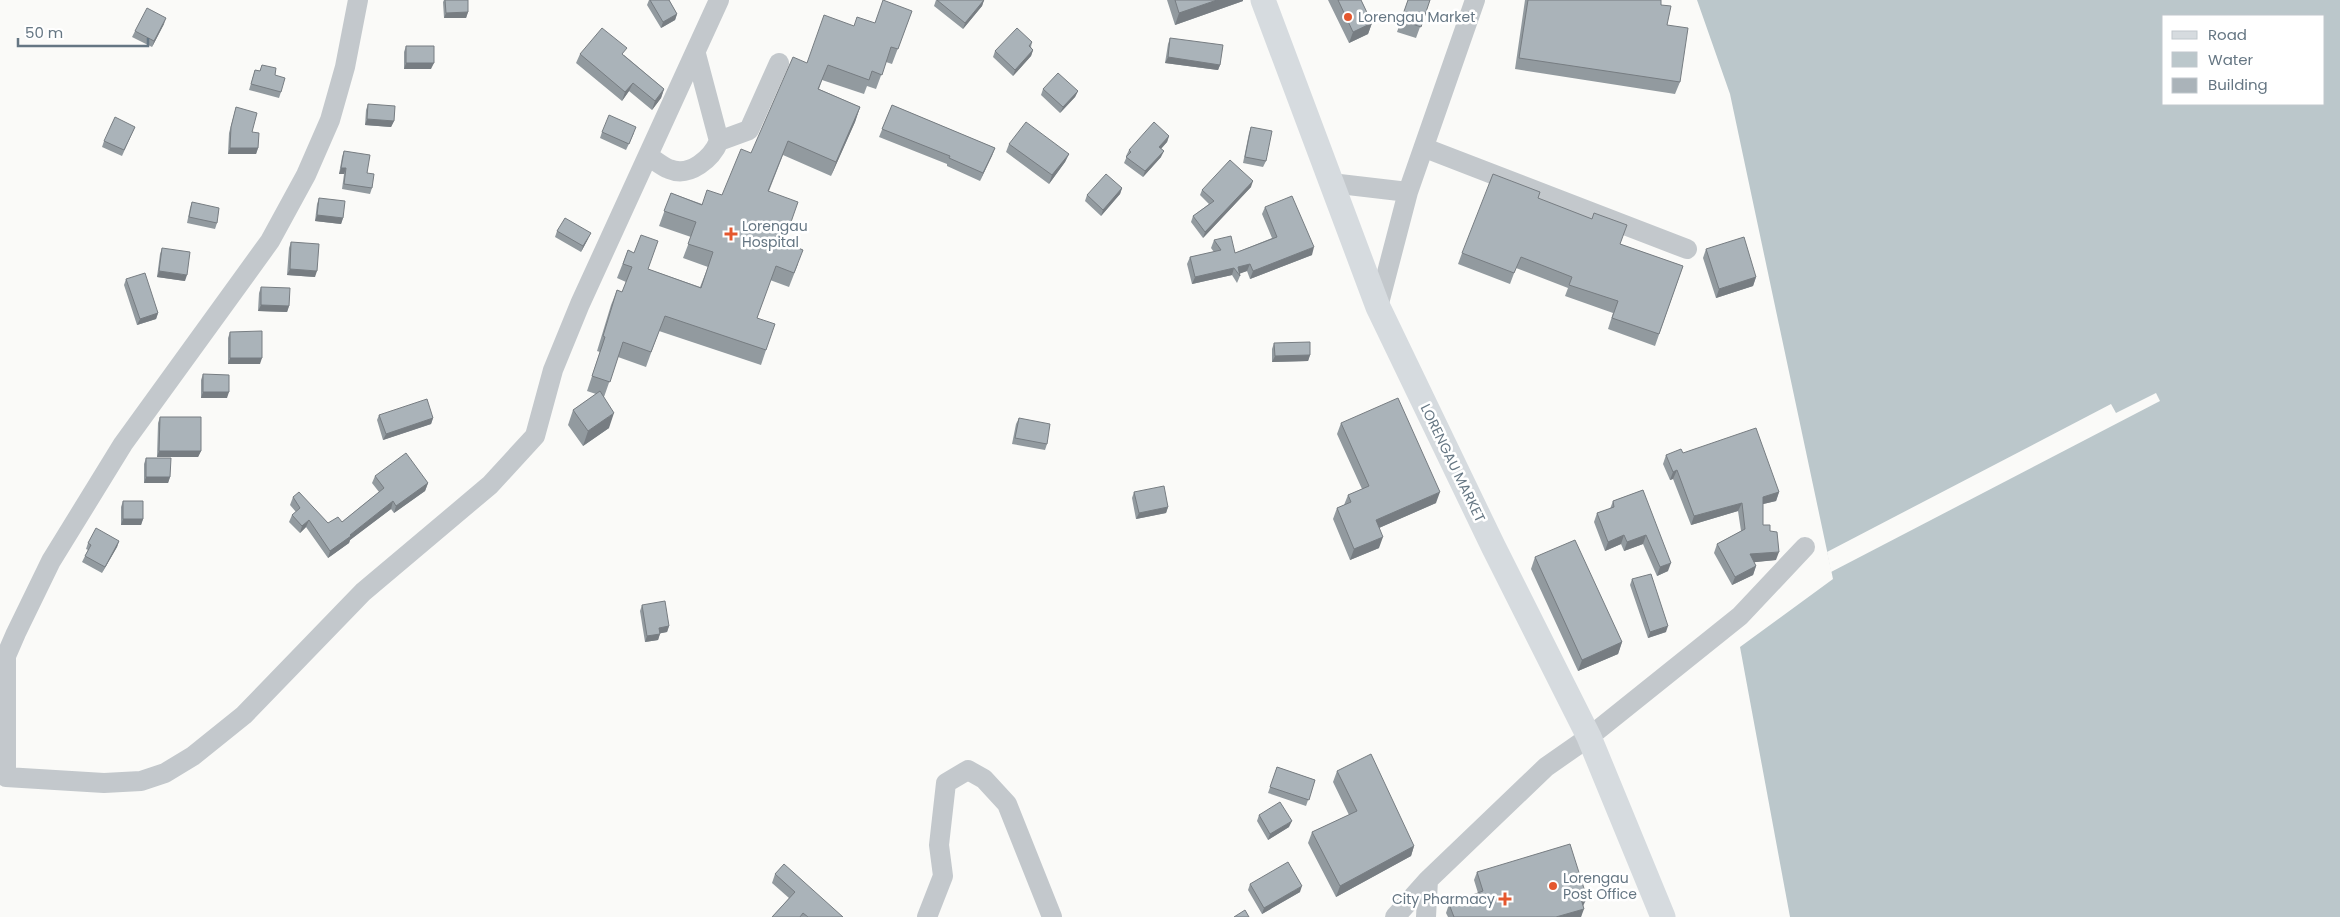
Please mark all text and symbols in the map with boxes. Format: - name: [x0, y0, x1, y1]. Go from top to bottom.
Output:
- place label: Lorengau Market: [1358, 7, 1475, 27]
- marker: Lorengau Market: [1342, 11, 1354, 23]
- scale bar: [18, 15, 148, 47]
- legend: [2162, 15, 2325, 105]
- text: 50 m: [25, 22, 63, 43]
- text: Road: [2208, 24, 2247, 45]
- text: Water: [2208, 49, 2254, 70]
- text: Building: [2208, 74, 2268, 95]
- place label: Lorengau Hospital: [742, 216, 808, 252]
- marker: Lorengau Hospital: [724, 227, 738, 241]
- street label: LORENGAU MARKET: [1416, 401, 1491, 526]
- place label: Lorengau Post Office: [1563, 868, 1637, 904]
- marker: Lorengau Post Office: [1547, 880, 1559, 892]
- place label: City Pharmacy: [1392, 889, 1495, 909]
- marker: City Pharmacy: [1499, 893, 1511, 905]

